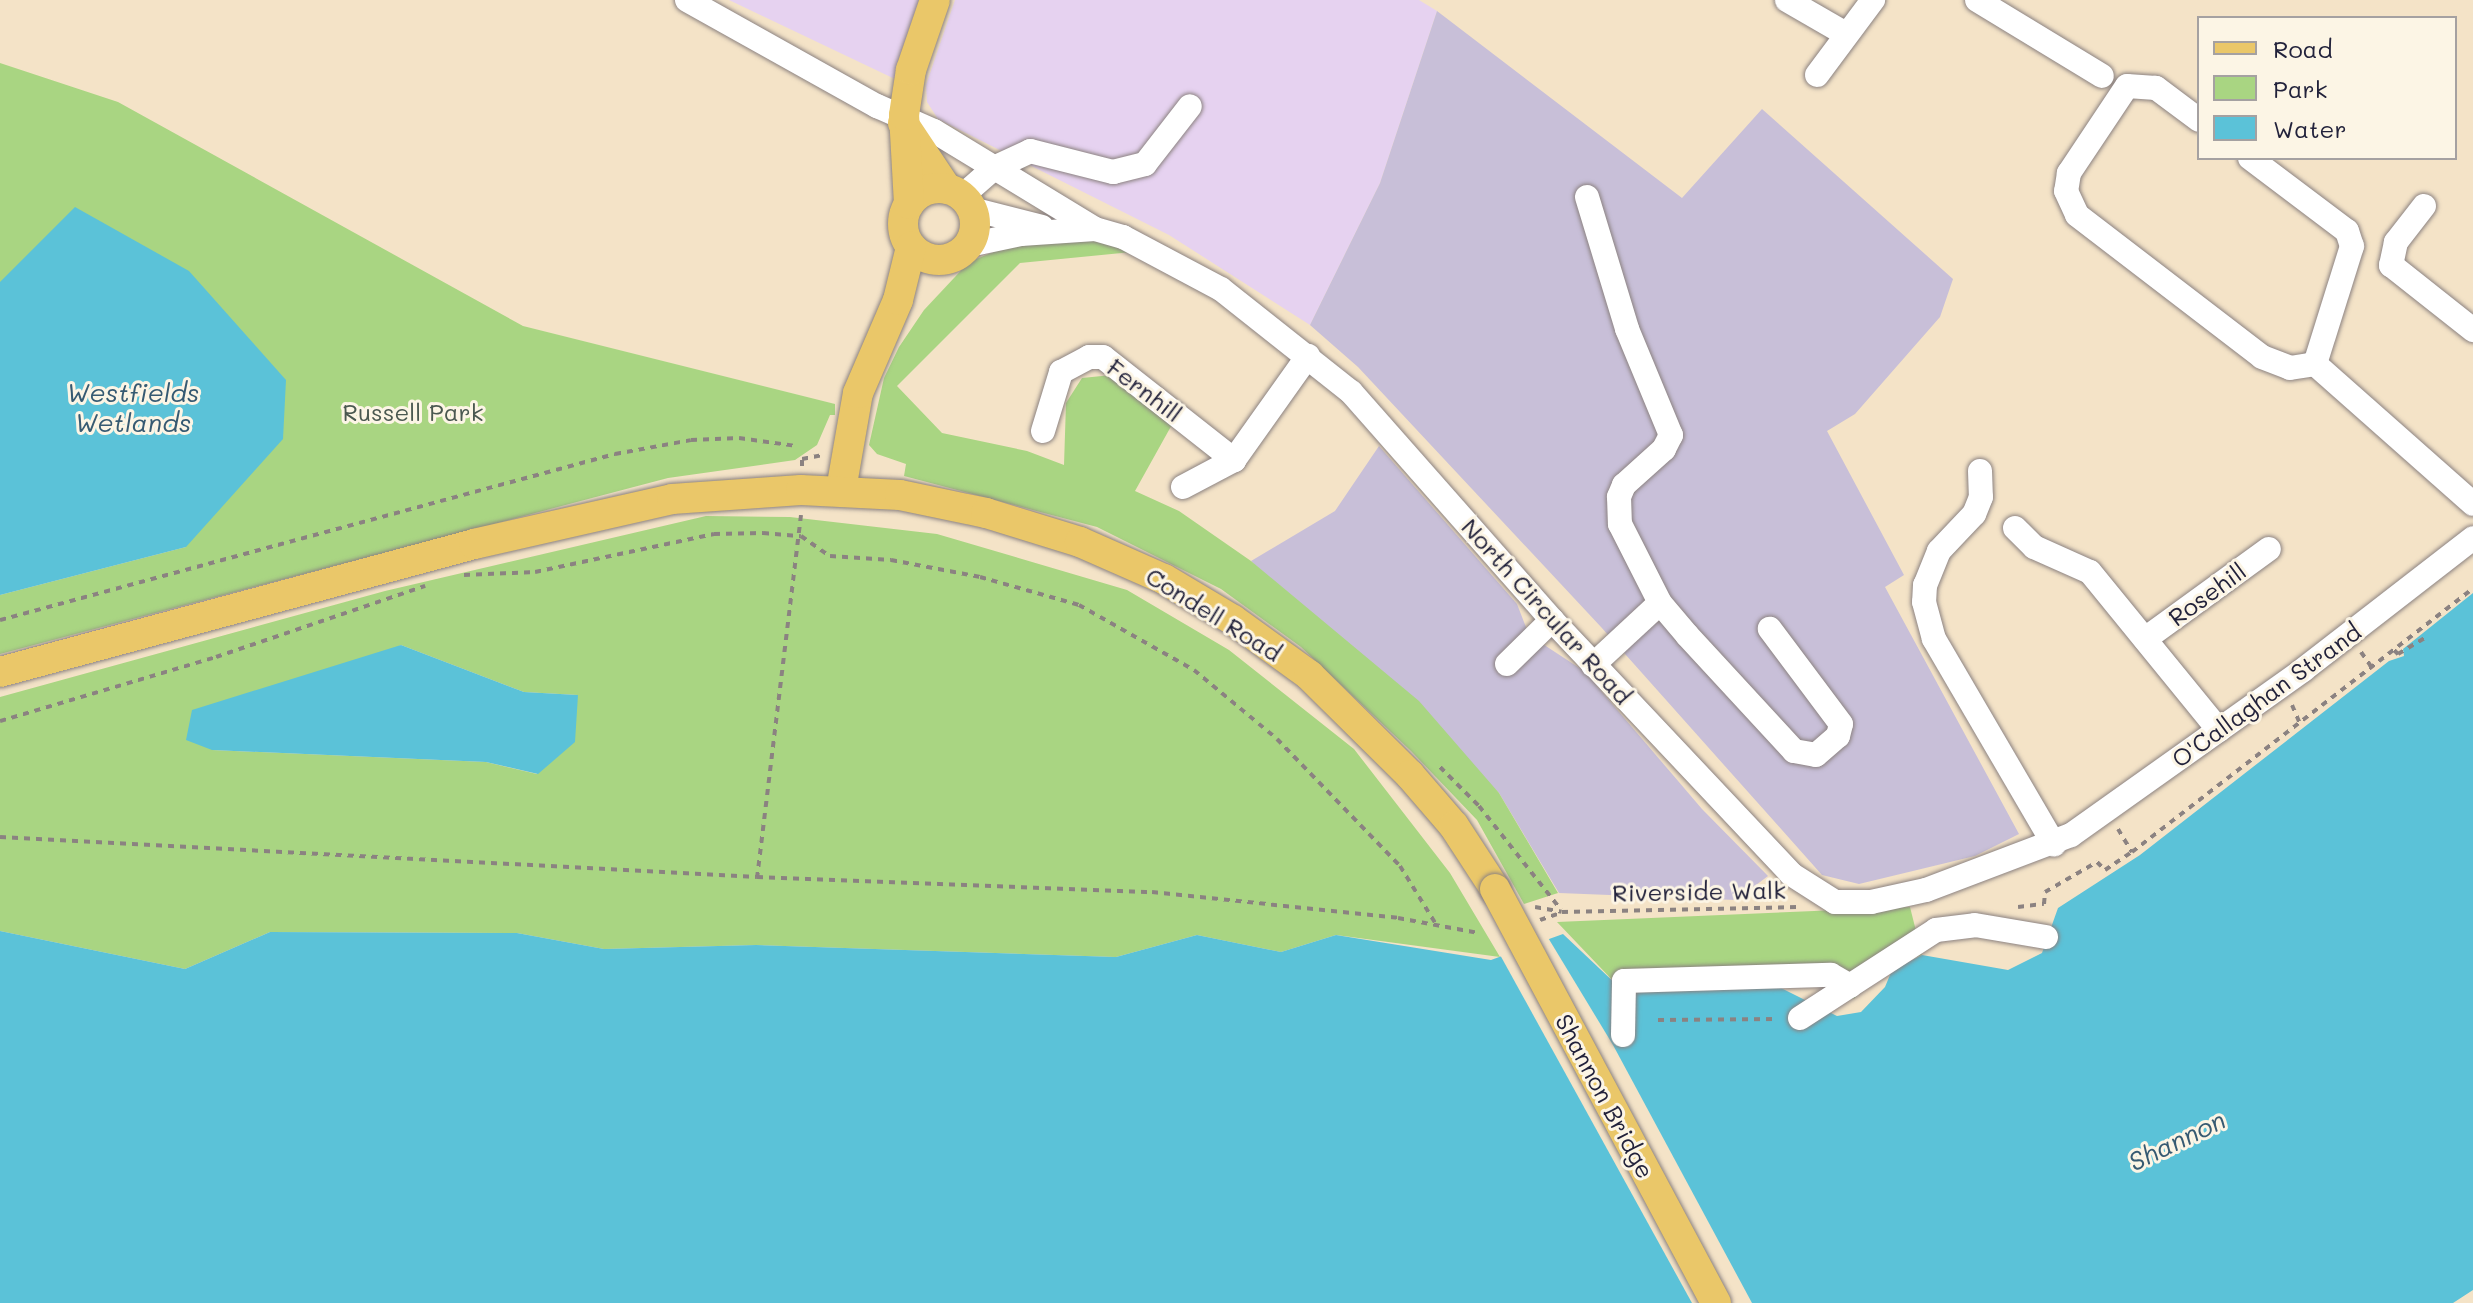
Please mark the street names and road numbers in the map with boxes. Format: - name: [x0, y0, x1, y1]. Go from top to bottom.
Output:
- street label: Fernhill: [1102, 352, 1188, 428]
- street label: North Circular Road: [1456, 512, 1638, 710]
- street label: Rosehill: [2163, 556, 2251, 632]
- street label: Condell Road: [1141, 561, 1287, 667]
- street label: O'Callaghan Strand: [2166, 617, 2366, 773]
- street label: Riverside Walk: [1612, 875, 1786, 907]
- street label: Shannon Bridge: [1550, 1009, 1660, 1183]

